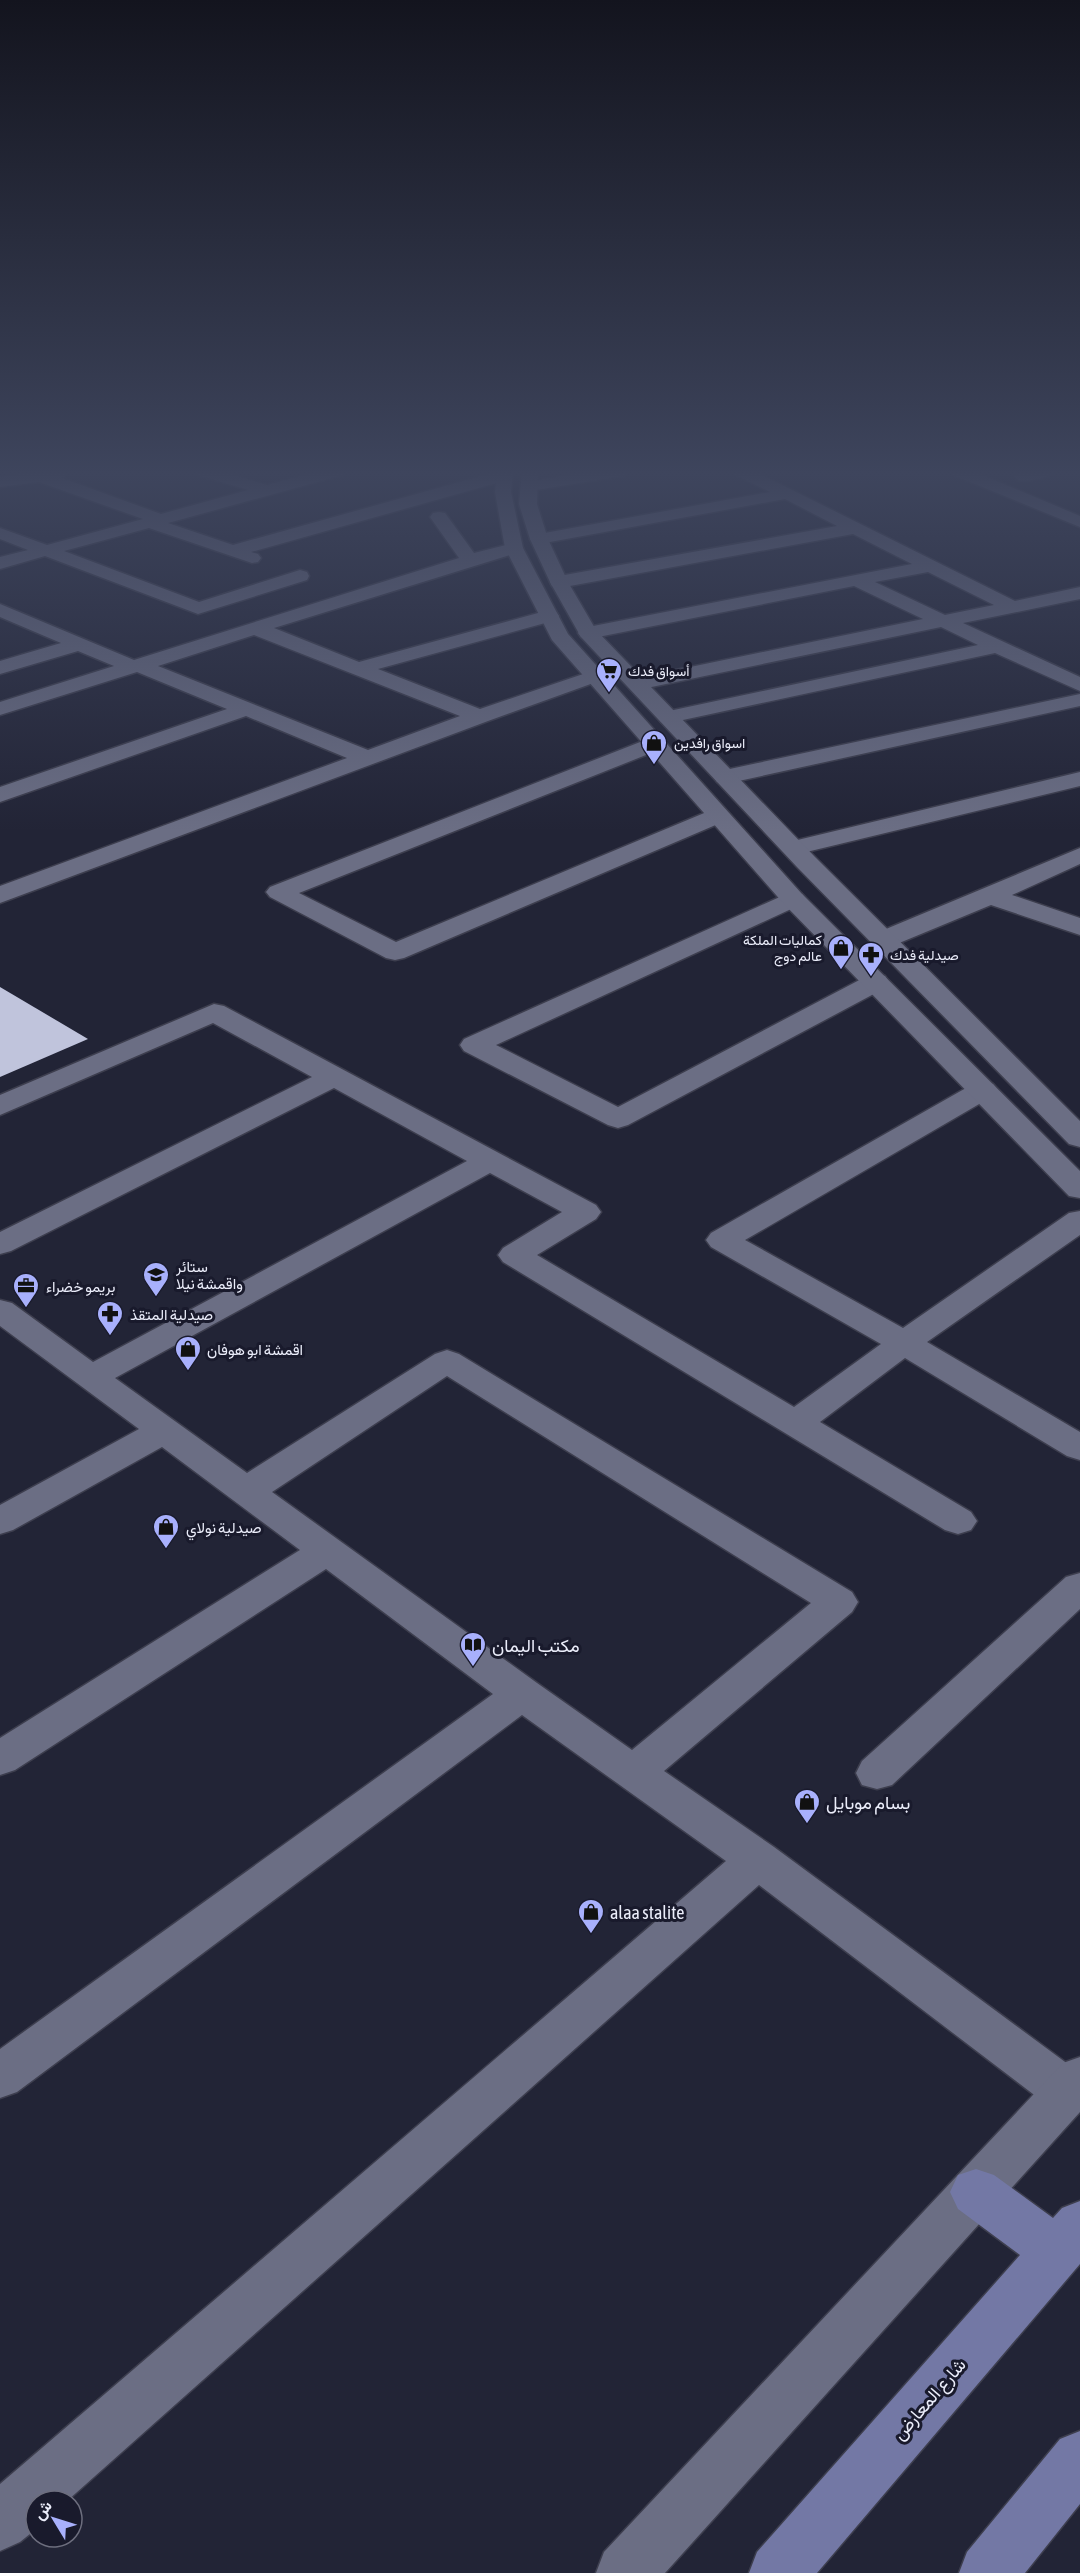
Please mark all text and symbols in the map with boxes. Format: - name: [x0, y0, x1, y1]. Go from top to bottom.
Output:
- supermarket icon: أسواق فدك: [594, 656, 624, 694]
- place label: أسواق فدك: [628, 663, 690, 680]
- shop icon: اسواق رافدين: [639, 728, 669, 766]
- place label: اسواق رافدين: [674, 735, 745, 752]
- place label: كماليات الملكة عالم دوج: [743, 932, 822, 967]
- shop icon: كماليات الملكة عالم دوج: [826, 933, 856, 971]
- pharmacy icon: صيدلية فدك: [856, 940, 886, 978]
- place label: صيدلية فدك: [890, 947, 959, 963]
- place label: ستائر واقمشة نيلا: [175, 1258, 243, 1293]
- school or university icon: ستائر واقمشة نيلا: [141, 1260, 171, 1298]
- office icon: بريمو خضراء: [11, 1271, 41, 1309]
- place label: بريمو خضراء: [46, 1278, 115, 1296]
- pharmacy icon: صيدلية المتقذ: [95, 1299, 125, 1337]
- place label: صيدلية المتقذ: [130, 1306, 213, 1324]
- shop icon: اقمشة ابو هوفان: [173, 1334, 203, 1372]
- place label: اقمشة ابو هوفان: [207, 1341, 303, 1359]
- shop icon: صيدلية نولاي: [151, 1512, 181, 1550]
- place label: صيدلية نولاي: [186, 1519, 262, 1541]
- library icon: مكتب اليمان: [458, 1630, 488, 1668]
- place label: مكتب اليمان: [492, 1635, 580, 1656]
- shop icon: بسام موبايل: [792, 1787, 822, 1825]
- place label: بسام موبايل: [826, 1792, 910, 1815]
- shop icon: alaa stalite: [576, 1897, 606, 1935]
- place label: alaa stalite: [610, 1902, 684, 1923]
- street label: شارع المعارض: [888, 2354, 971, 2445]
- north arrow: [24, 2489, 84, 2549]
- text: ش: [29, 2497, 56, 2524]

